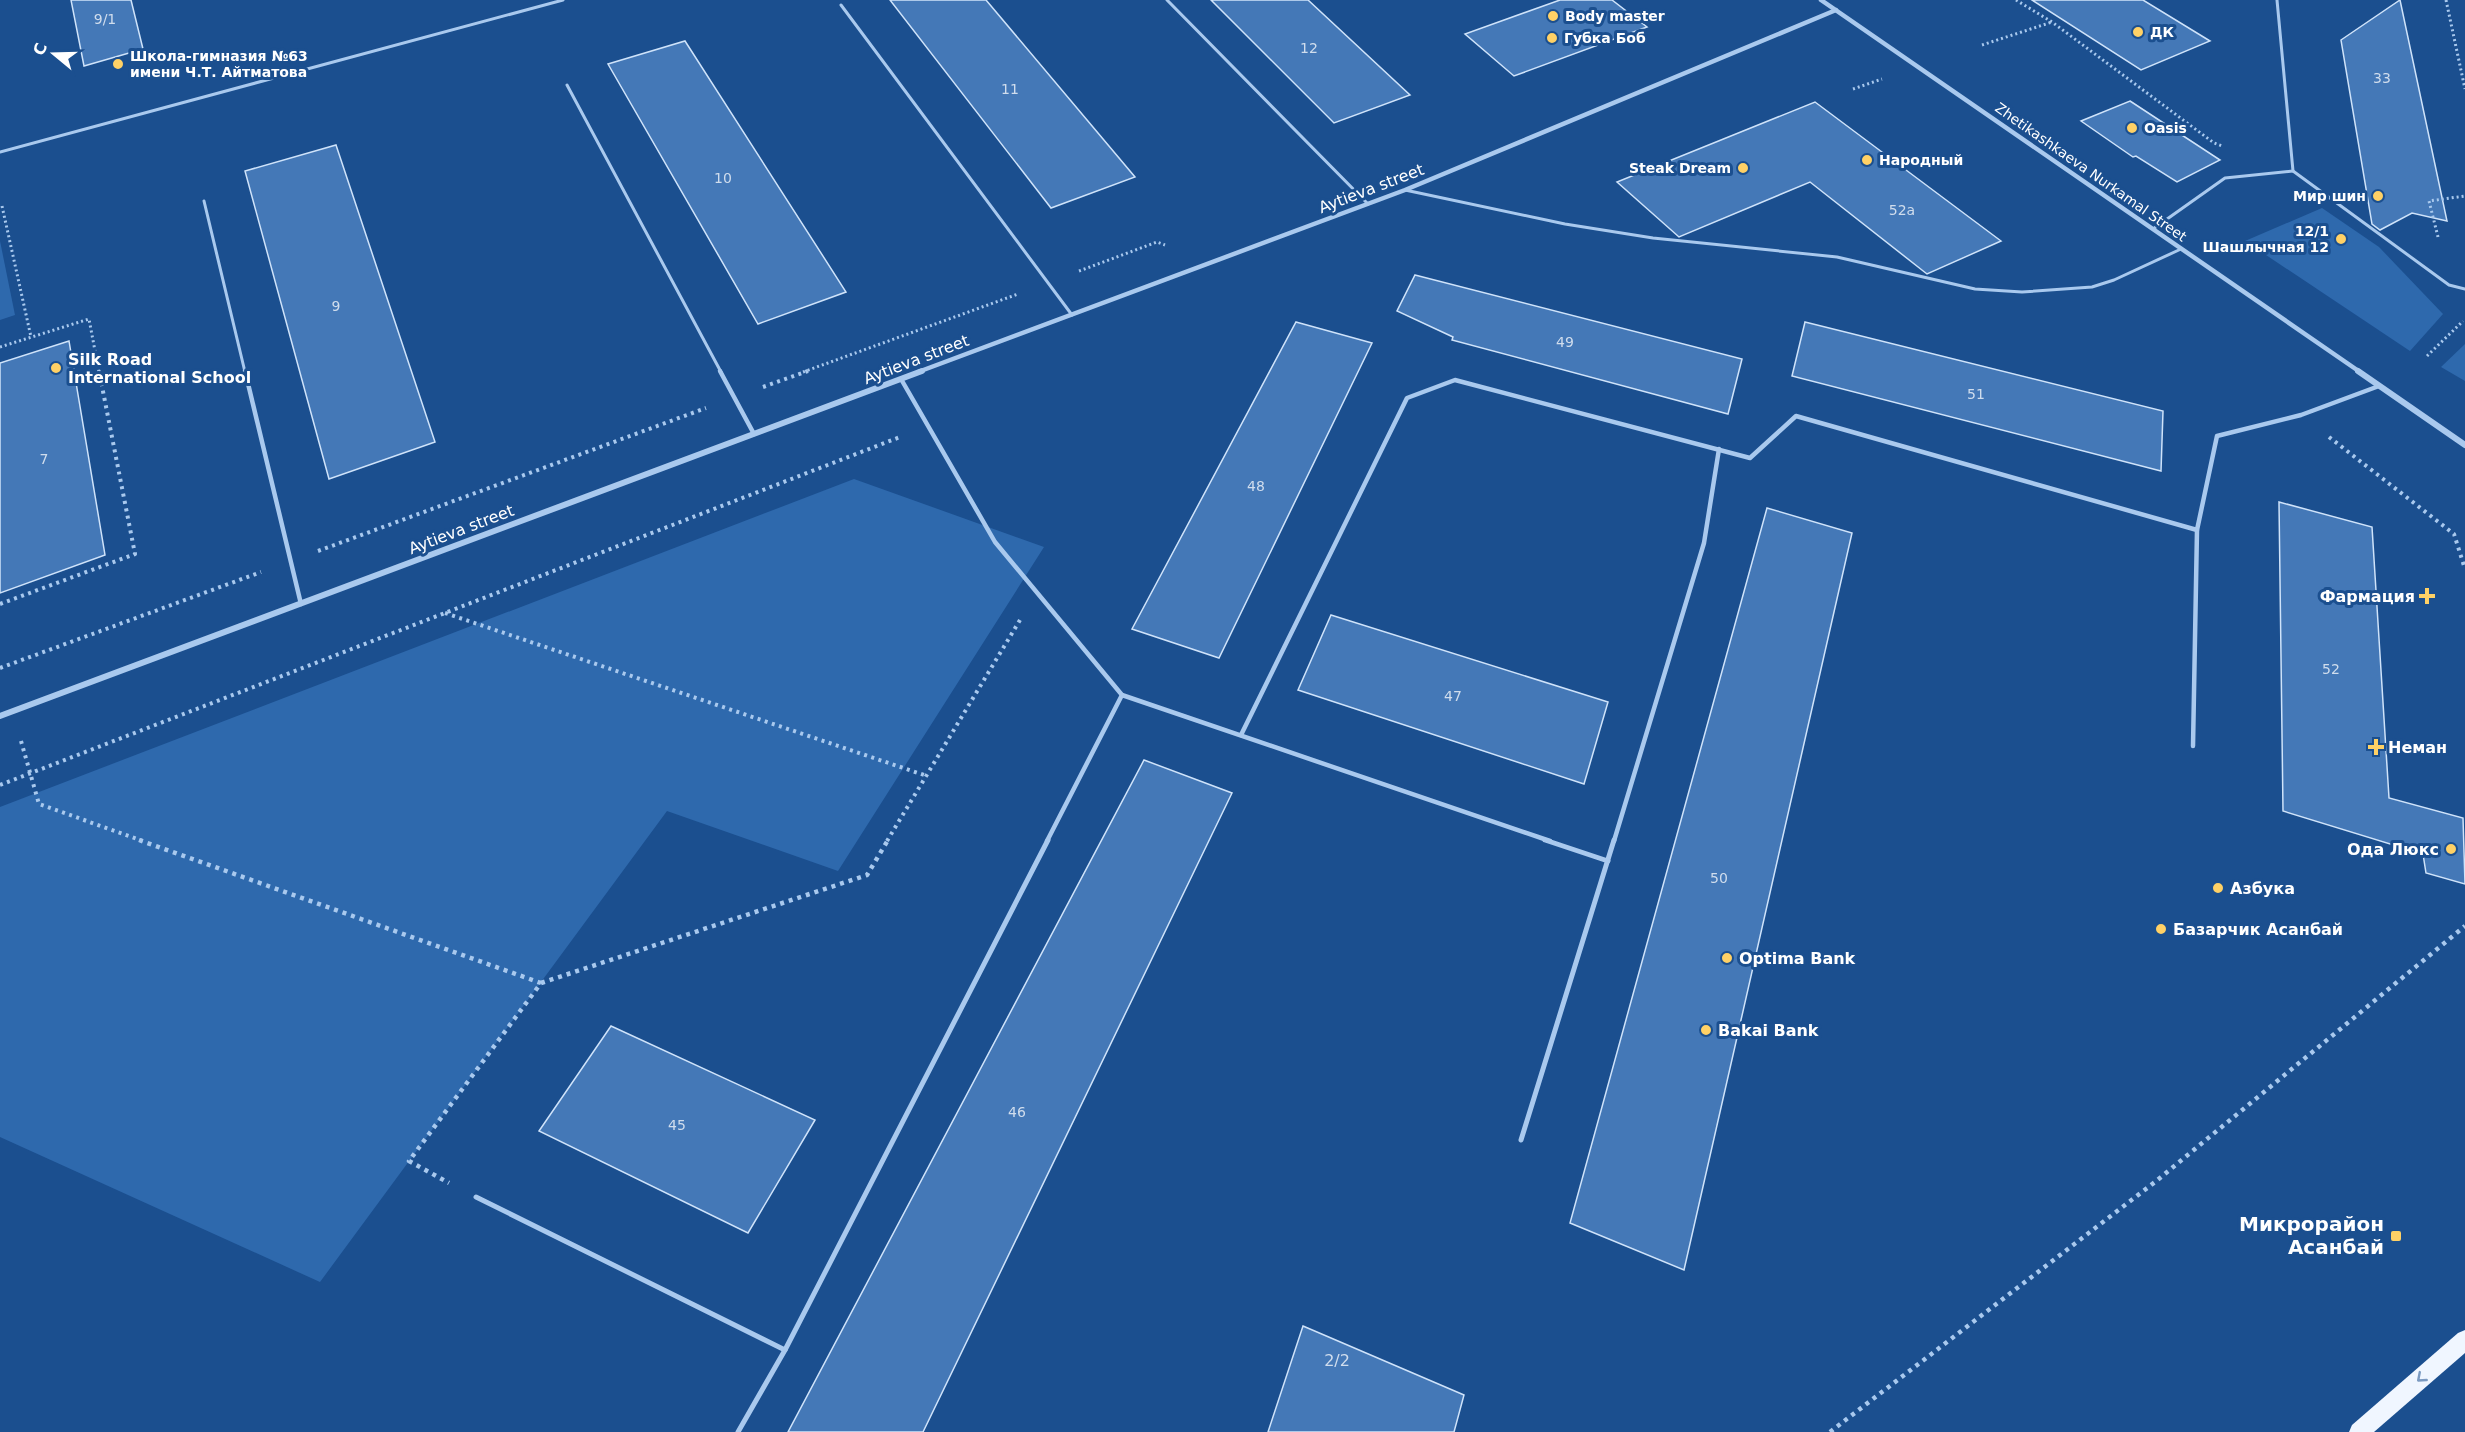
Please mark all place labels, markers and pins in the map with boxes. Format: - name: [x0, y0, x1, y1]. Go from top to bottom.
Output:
- place label: Body master: [1565, 8, 1665, 24]
- marker: Body master: [1546, 9, 1560, 23]
- place label: ДК: [2150, 24, 2174, 40]
- marker: ДК: [2131, 25, 2145, 39]
- place label: Губка Боб: [1564, 30, 1646, 46]
- marker: Губка Боб: [1545, 31, 1559, 45]
- place label: Школа-гимназия №63 имени Ч.Т. Айтматова: [130, 48, 308, 80]
- marker: Школа-гимназия №63 имени Ч.Т. Айтматова: [111, 57, 125, 71]
- place label: Oasis: [2144, 120, 2187, 136]
- marker: Oasis: [2125, 121, 2139, 135]
- place label: Народный: [1879, 152, 1963, 168]
- marker: Народный: [1860, 153, 1874, 167]
- place label: Steak Dream: [1629, 160, 1731, 176]
- marker: Steak Dream: [1736, 161, 1750, 175]
- place label: Мир шин: [2293, 188, 2366, 204]
- marker: Мир шин: [2371, 189, 2385, 203]
- place label: 12/1 Шашлычная 12: [2202, 223, 2329, 255]
- marker: 12/1 Шашлычная 12: [2334, 232, 2348, 246]
- place label: Silk Road International School: [68, 350, 251, 387]
- marker: Silk Road International School: [49, 361, 63, 375]
- place label: Фармация: [2320, 587, 2415, 606]
- marker: Фармация: [2420, 589, 2434, 603]
- place label: Неман: [2388, 738, 2447, 757]
- marker: Неман: [2369, 740, 2383, 754]
- place label: Ода Люкс: [2347, 840, 2439, 859]
- marker: Ода Люкс: [2444, 842, 2458, 856]
- place label: Азбука: [2230, 879, 2295, 898]
- marker: Азбука: [2211, 881, 2225, 895]
- place label: Базарчик Асанбай: [2173, 920, 2343, 939]
- marker: Базарчик Асанбай: [2154, 922, 2168, 936]
- place label: Optima Bank: [1739, 949, 1856, 968]
- marker: Optima Bank: [1720, 951, 1734, 965]
- place label: Bakai Bank: [1718, 1021, 1819, 1040]
- marker: Bakai Bank: [1699, 1023, 1713, 1037]
- place label: Микрорайон Асанбай: [2239, 1212, 2384, 1259]
- marker: Микрорайон Асанбай: [2389, 1229, 2403, 1243]

